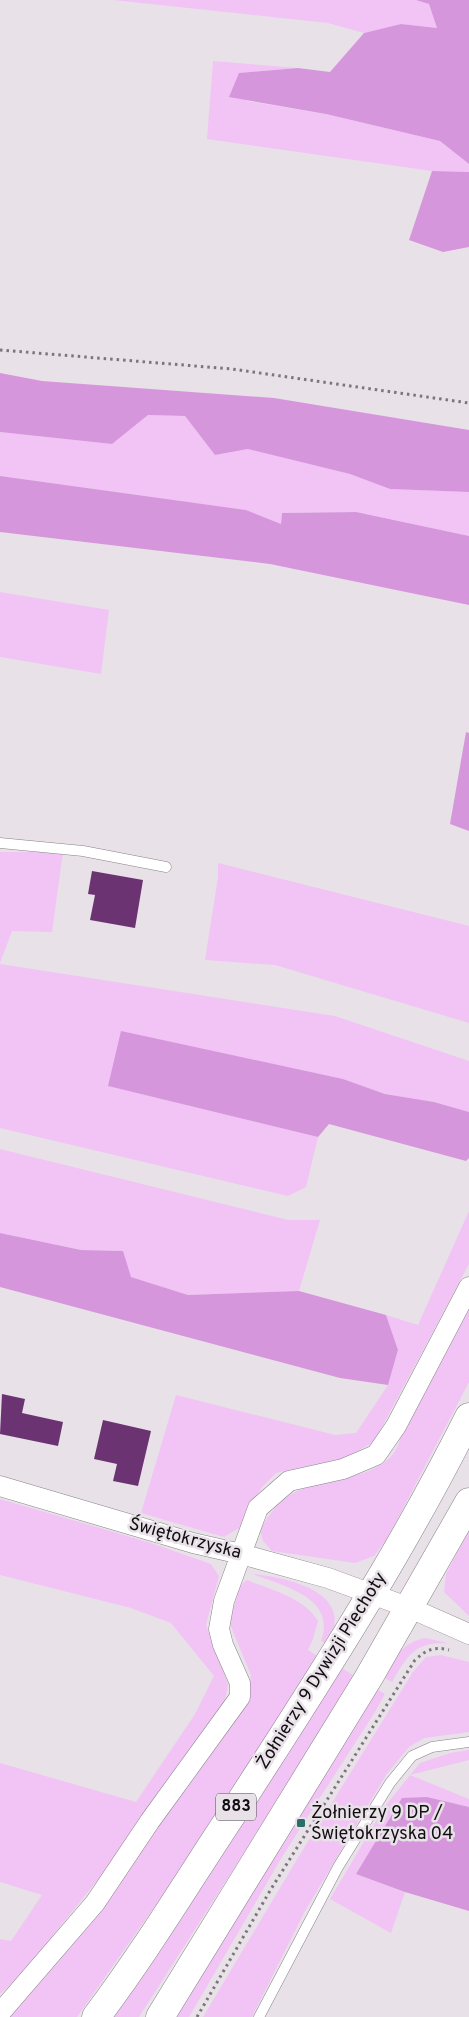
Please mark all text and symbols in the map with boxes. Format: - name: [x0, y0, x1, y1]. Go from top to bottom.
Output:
- street label: Świętokrzyska: [126, 1511, 244, 1565]
- street label: Żołnierzy 9 Dywizji Piechoty: [250, 1567, 392, 1774]
- road number: 883: [216, 1794, 256, 1820]
- place label: Żołnierzy 9 DP / Świętokrzyska 04: [311, 1800, 453, 1846]
- marker: Żołnierzy 9 DP / Świętokrzyska 04: [295, 1817, 307, 1829]

